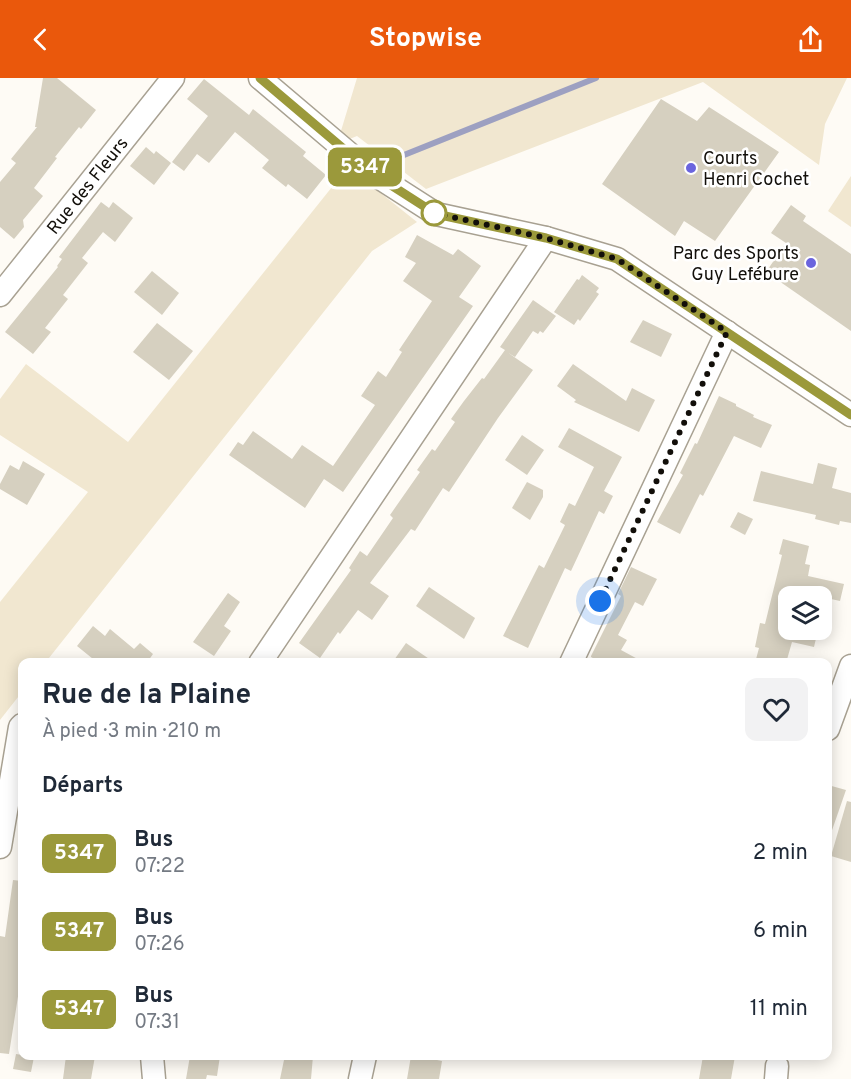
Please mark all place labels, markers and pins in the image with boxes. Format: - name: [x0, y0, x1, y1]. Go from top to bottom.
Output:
- place label: Courts Henri Cochet: [703, 148, 809, 192]
- marker: Courts Henri Cochet: [684, 161, 698, 175]
- unlabelled marker: [421, 200, 447, 226]
- place label: Parc des Sports Guy Lefébure: [673, 243, 799, 287]
- marker: Parc des Sports Guy Lefébure: [804, 256, 818, 270]

